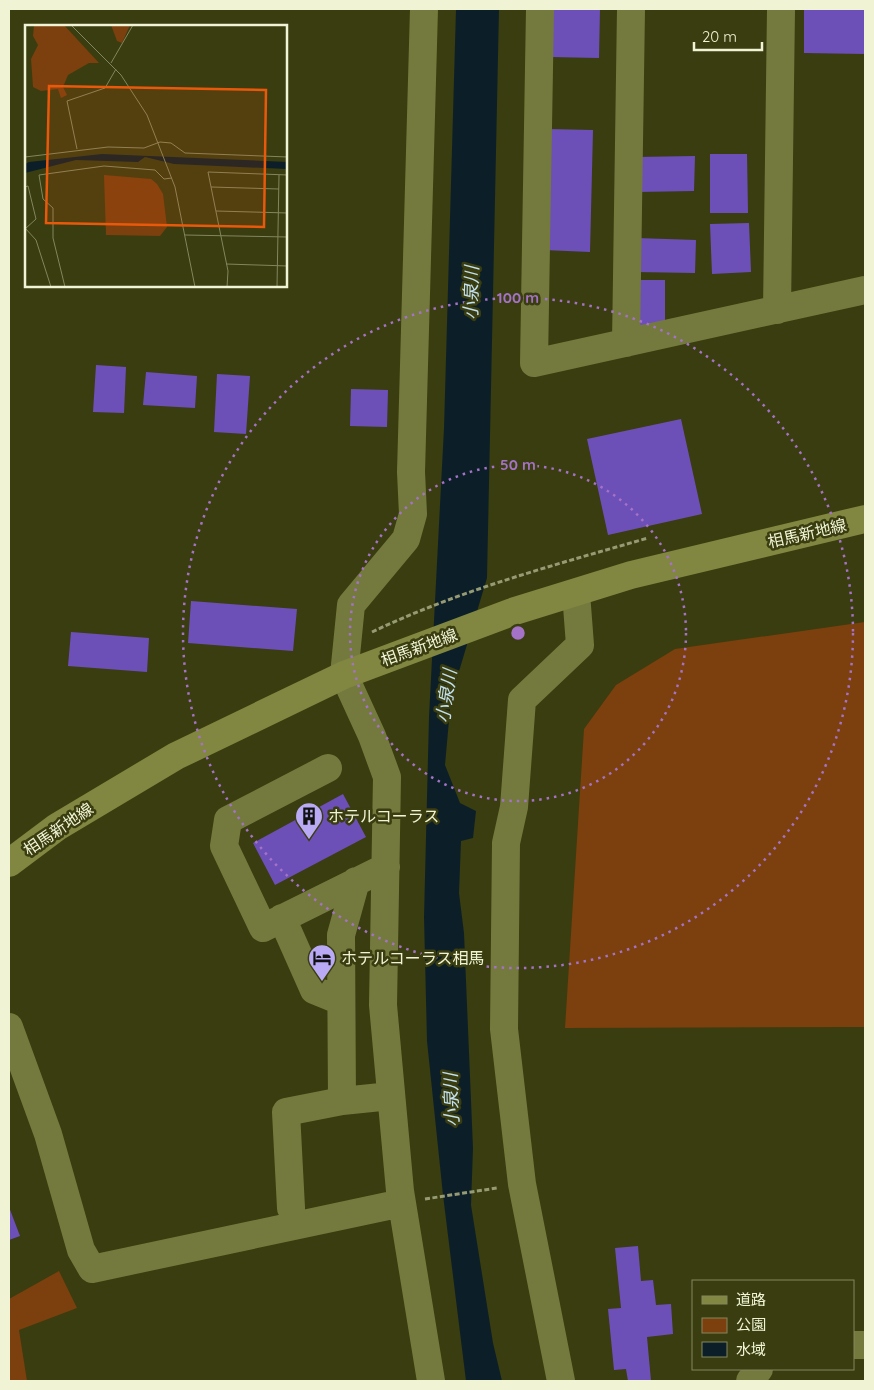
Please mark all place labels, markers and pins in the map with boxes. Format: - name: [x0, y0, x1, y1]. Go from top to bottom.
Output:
- centre of rings: [509, 624, 527, 642]
- building icon: ホテルコーラス: [294, 801, 324, 840]
- place label: ホテルコーラス: [328, 806, 439, 826]
- hotel icon: ホテルコーラス相馬: [307, 943, 337, 982]
- place label: ホテルコーラス相馬: [341, 948, 484, 968]

